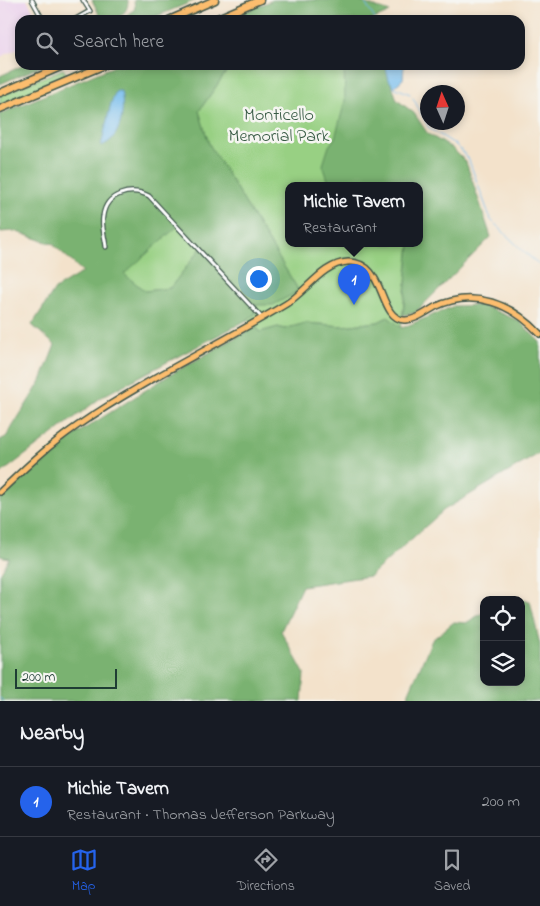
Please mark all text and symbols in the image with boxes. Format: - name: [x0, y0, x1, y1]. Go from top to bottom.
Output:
- search box: [15, 15, 525, 70]
- icon: search: [33, 29, 61, 57]
- text: Search here: [73, 29, 164, 56]
- north arrow: [420, 85, 465, 130]
- park label: Monticello Memorial Park: [229, 103, 330, 150]
- popup: [285, 182, 423, 247]
- text: Michie Tavern: [303, 189, 405, 216]
- text: Restaurant: [303, 216, 377, 240]
- pin: 1: [338, 264, 370, 305]
- your location: [246, 266, 272, 292]
- map controls: [480, 596, 525, 686]
- button: locate: [480, 596, 525, 641]
- button: layers: [480, 641, 525, 686]
- scale bar: [15, 666, 118, 689]
- text: 200 m: [22, 667, 55, 688]
- text: Nearby: [20, 719, 84, 749]
- text: Michie Tavern: [67, 776, 169, 803]
- text: 1: [33, 790, 39, 814]
- text: 200 m: [482, 790, 520, 814]
- text: Restaurant · Thomas Jefferson Parkway: [67, 803, 335, 827]
- tab: Map: [70, 846, 98, 897]
- tab: Directions: [237, 846, 295, 897]
- tab: Saved: [434, 846, 470, 897]

